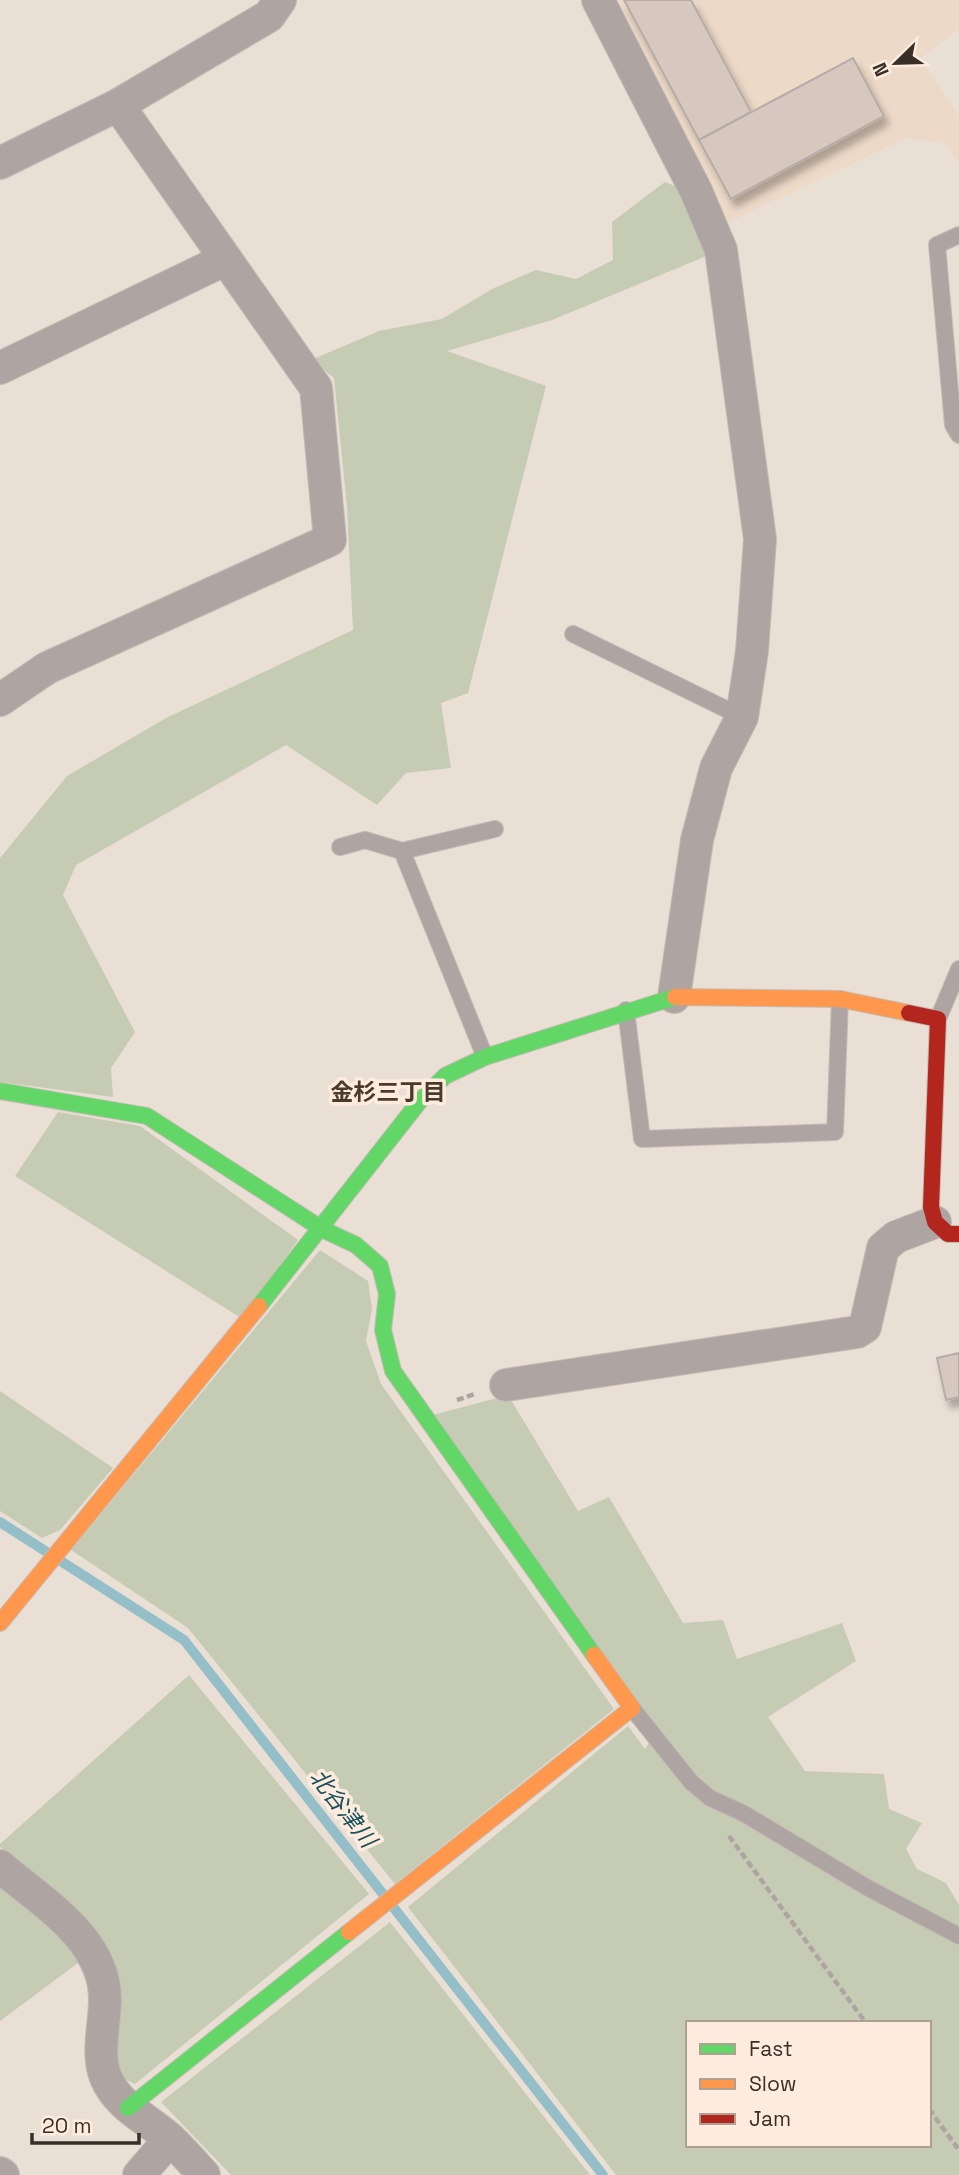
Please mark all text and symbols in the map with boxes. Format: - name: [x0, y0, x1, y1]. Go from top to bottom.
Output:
- north arrow: [861, 28, 931, 98]
- text: N: [867, 59, 895, 80]
- district label: 金杉三丁目: [331, 1077, 446, 1107]
- water label: 北谷津川: [303, 1763, 385, 1856]
- legend: [686, 2021, 931, 2147]
- text: Fast: [749, 2035, 793, 2062]
- text: Slow: [749, 2070, 797, 2097]
- scale bar: [32, 2102, 138, 2146]
- text: Jam: [749, 2105, 791, 2132]
- text: 20 m: [42, 2112, 92, 2139]

